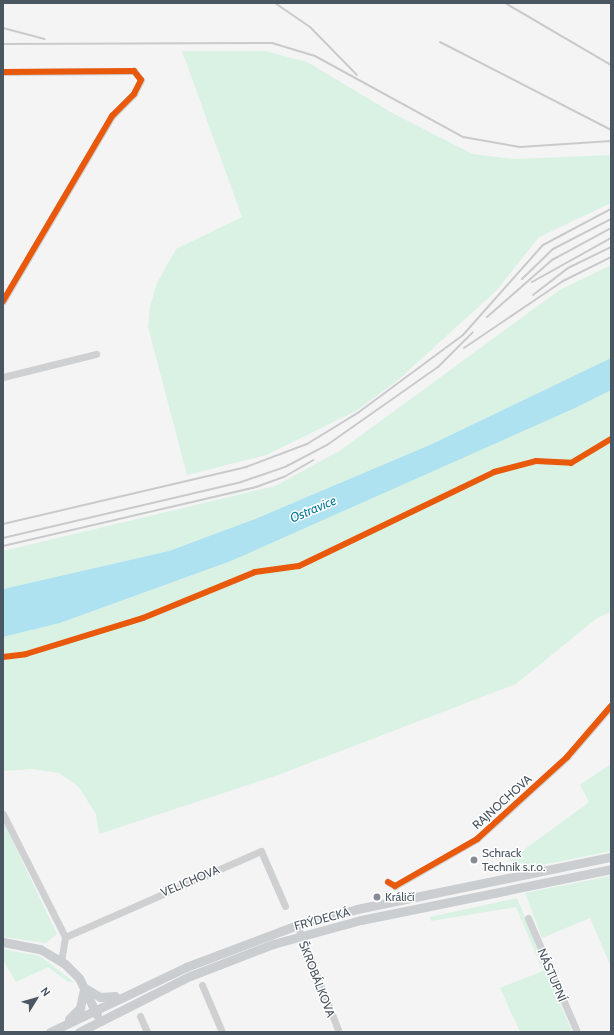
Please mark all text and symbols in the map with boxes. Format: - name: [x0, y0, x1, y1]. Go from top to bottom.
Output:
- water label: Ostravice: [287, 492, 339, 526]
- street label: RAJNOCHOVA: [470, 772, 534, 832]
- place label: Schrack Technik s.r.o.: [482, 846, 545, 874]
- marker: Schrack Technik s.r.o.: [469, 855, 479, 865]
- street label: VELICHOVA: [159, 862, 221, 900]
- place label: Králičí: [385, 890, 415, 904]
- marker: Králičí: [372, 892, 382, 902]
- street label: FRÝDECKÁ: [293, 905, 351, 933]
- street label: ŠKROBÁLKOVA: [296, 939, 338, 1019]
- street label: NÁSTUPNÍ: [534, 946, 570, 1004]
- north arrow: [16, 979, 56, 1019]
- text: N: [38, 984, 54, 999]

